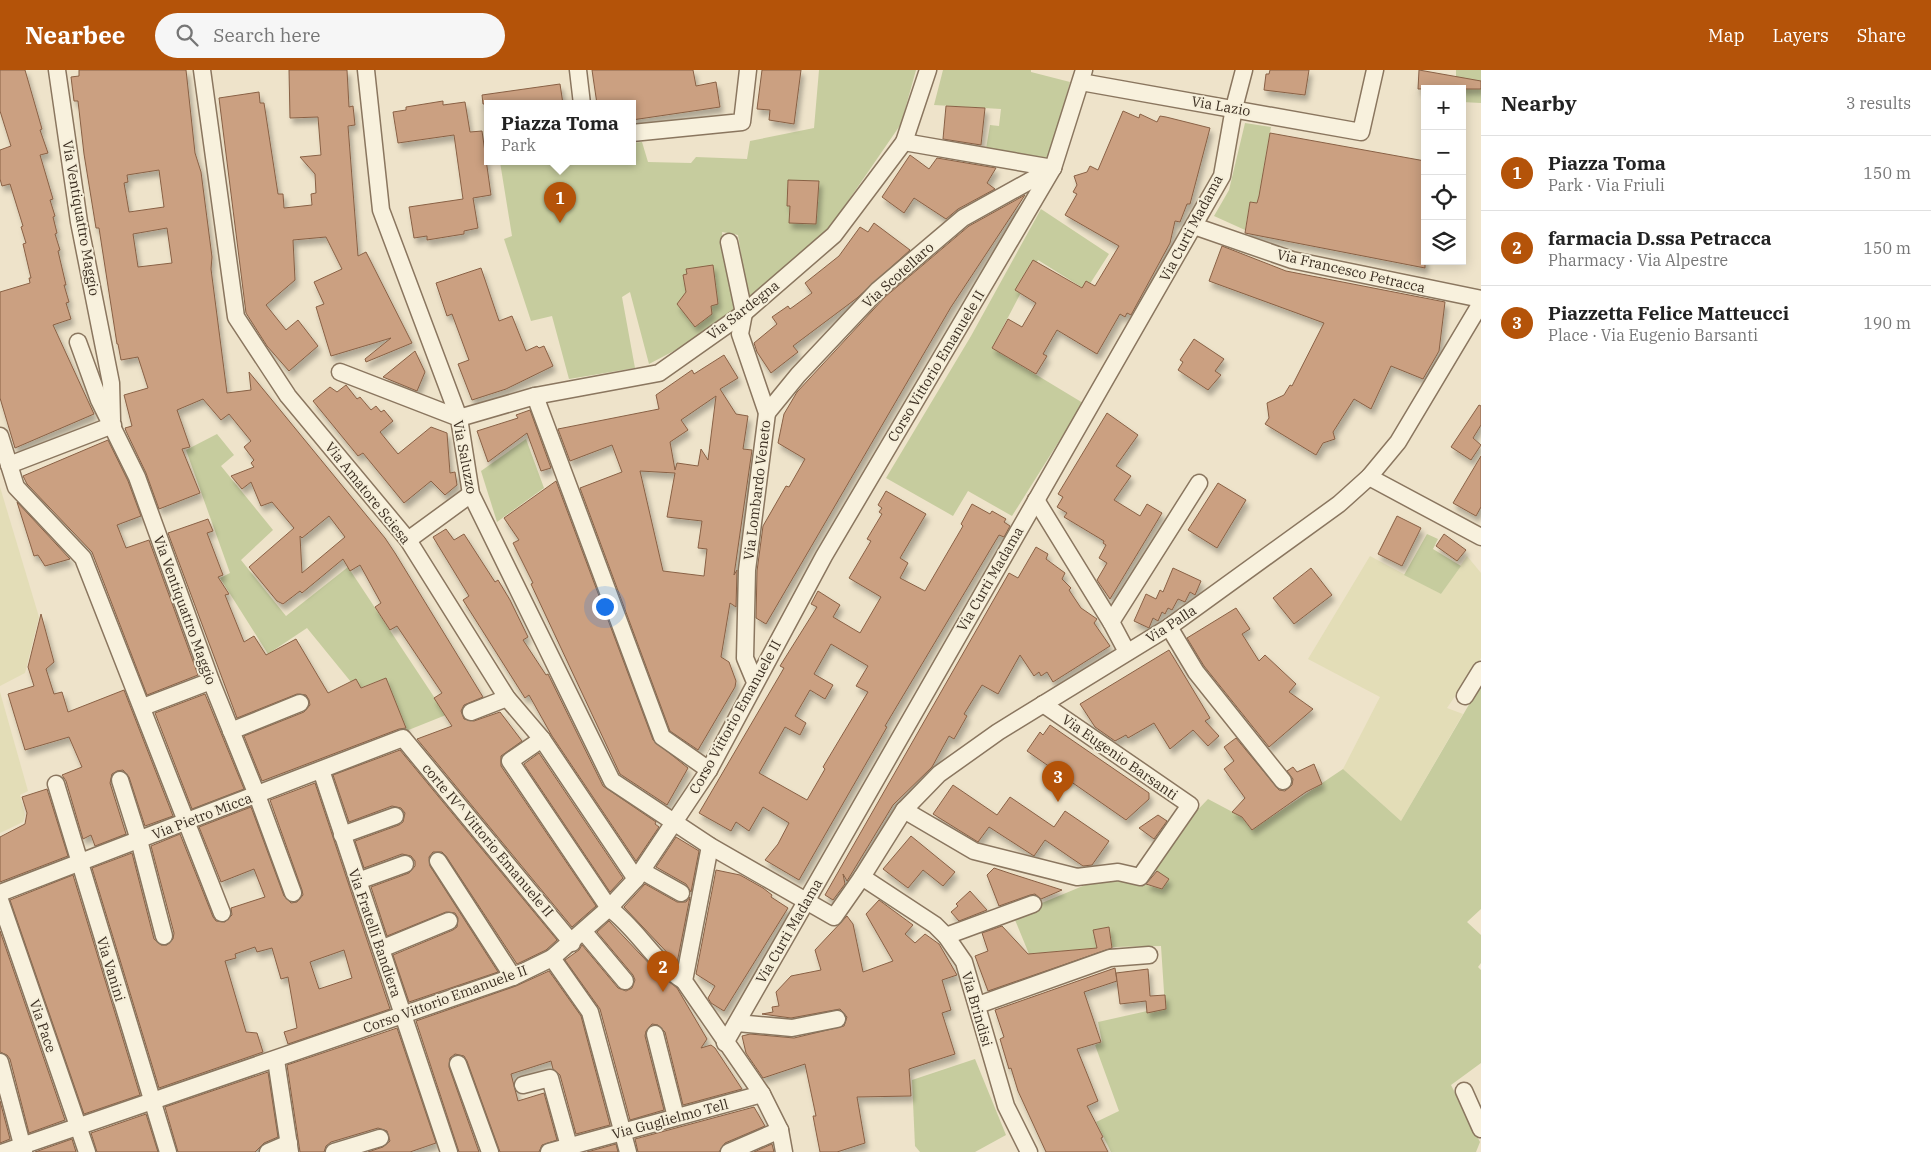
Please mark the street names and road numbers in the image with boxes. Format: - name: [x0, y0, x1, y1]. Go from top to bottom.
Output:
- street label: Via Lazio: [1190, 92, 1252, 120]
- street label: Via Ventiquattro Maggio: [58, 139, 104, 297]
- street label: Via Curti Madama: [1155, 171, 1227, 284]
- street label: Via Scotellaro: [858, 238, 938, 312]
- street label: Via Francesco Petracca: [1275, 245, 1427, 297]
- street label: Via Sardegna: [703, 276, 783, 344]
- street label: Corso Vittorio Emanuele II: [884, 287, 988, 445]
- street label: Via Saluzzo: [449, 418, 481, 496]
- street label: Via Lombardo Veneto: [739, 419, 775, 561]
- street label: Via Amatore Sciesa: [321, 438, 415, 548]
- street label: Via Curti Madama: [953, 523, 1027, 635]
- street label: Via Ventiquattro Maggio: [150, 533, 220, 687]
- street label: Via Palla: [1142, 601, 1200, 647]
- street label: Corso Vittorio Emanuele II: [685, 637, 785, 797]
- street label: Via Eugenio Barsanti: [1059, 710, 1181, 804]
- street label: corte IV^ Vittorio Emanuele II: [418, 759, 558, 921]
- street label: Via Pietro Micca: [149, 789, 255, 843]
- street label: Via Fratelli Bandiera: [344, 866, 406, 1000]
- street label: Via Curti Madama: [752, 875, 826, 987]
- street label: Via Vanini: [93, 934, 129, 1004]
- street label: Corso Vittorio Emanuele II: [360, 961, 530, 1037]
- street label: Via Brindisi: [958, 969, 996, 1049]
- street label: Via Pace: [26, 997, 60, 1055]
- street label: Via Guglielmo Tell: [610, 1095, 730, 1143]

